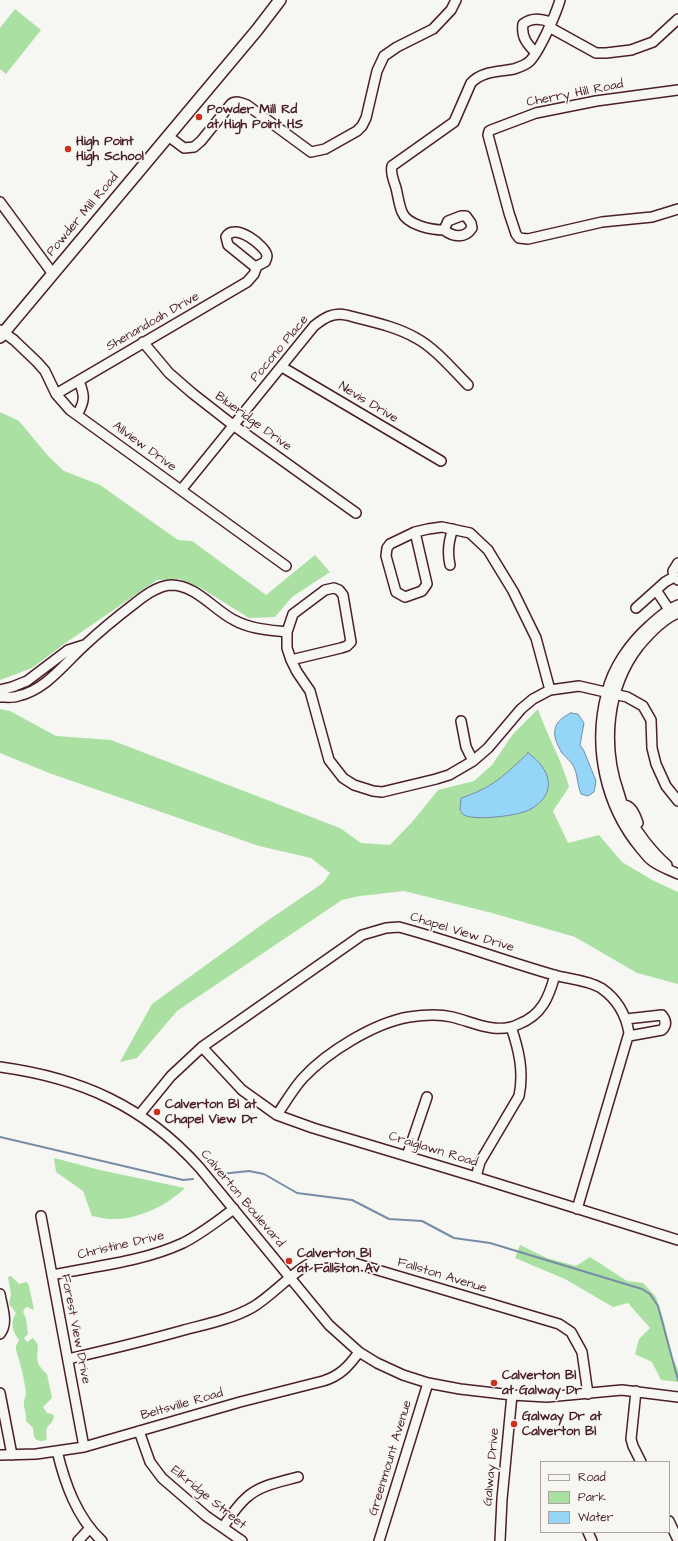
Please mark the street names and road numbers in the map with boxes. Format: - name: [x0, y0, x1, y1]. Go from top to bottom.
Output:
- street label: Cherry Hill Road: [525, 77, 625, 111]
- street label: Powder Mill Road: [44, 170, 122, 260]
- street label: Shenandoah Drive: [104, 289, 202, 355]
- street label: Pocono Place: [248, 312, 312, 386]
- street label: Nevis Drive: [335, 379, 401, 427]
- street label: Blueridge Drive: [212, 389, 294, 455]
- street label: Allview Drive: [109, 419, 179, 475]
- street label: Chapel View Drive: [408, 910, 516, 956]
- street label: Craiglawn Road: [387, 1129, 479, 1171]
- street label: Calverton Boulevard: [197, 1147, 287, 1251]
- street label: Christine Drive: [76, 1228, 166, 1264]
- street label: Fallston Avenue: [395, 1255, 489, 1297]
- street label: Forest View Drive: [57, 1273, 93, 1385]
- street label: Beltsville Road: [139, 1386, 225, 1424]
- street label: Greenmount Avenue: [366, 1398, 416, 1518]
- street label: Galway Drive: [481, 1427, 503, 1507]
- street label: Elkridge Street: [167, 1463, 249, 1533]

